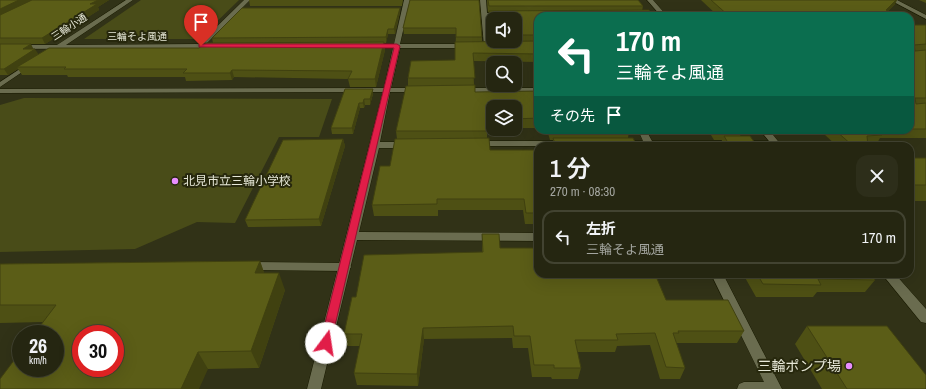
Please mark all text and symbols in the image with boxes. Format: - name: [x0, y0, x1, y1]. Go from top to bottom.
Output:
- pin: [184, 5, 218, 46]
- street label: 三輪小通: [49, 11, 89, 43]
- icon: arrive: [190, 11, 212, 33]
- map controls: [486, 12, 522, 136]
- button: sound: [486, 12, 522, 48]
- text: 170 m: [616, 22, 681, 60]
- icon: left: [550, 28, 602, 80]
- street label: 三輪そよ風通: [107, 30, 167, 43]
- button: search: [486, 56, 522, 92]
- text: 三輪そよ風通: [616, 60, 724, 85]
- button: layers: [486, 100, 522, 136]
- icon: arrive: [603, 104, 625, 126]
- text: その先: [550, 105, 595, 126]
- text: 1 分: [550, 152, 590, 184]
- button: close: [856, 155, 898, 197]
- place label: 北見市立三輪小学校: [183, 173, 291, 189]
- marker: 北見市立三輪小学校: [170, 176, 180, 186]
- text: 270 m · 08:30: [550, 183, 615, 200]
- text: 左折: [586, 218, 616, 239]
- icon: left: [552, 226, 574, 248]
- text: 170 m: [862, 227, 896, 248]
- text: 三輪そよ風通: [586, 241, 664, 258]
- position arrow: [305, 322, 347, 364]
- speed limit sign: 30: [72, 325, 124, 377]
- text: 26: [29, 332, 47, 359]
- text: km/h: [29, 354, 47, 367]
- place label: 三輪ポンプ場: [757, 357, 841, 375]
- marker: 三輪ポンプ場: [844, 361, 854, 371]

